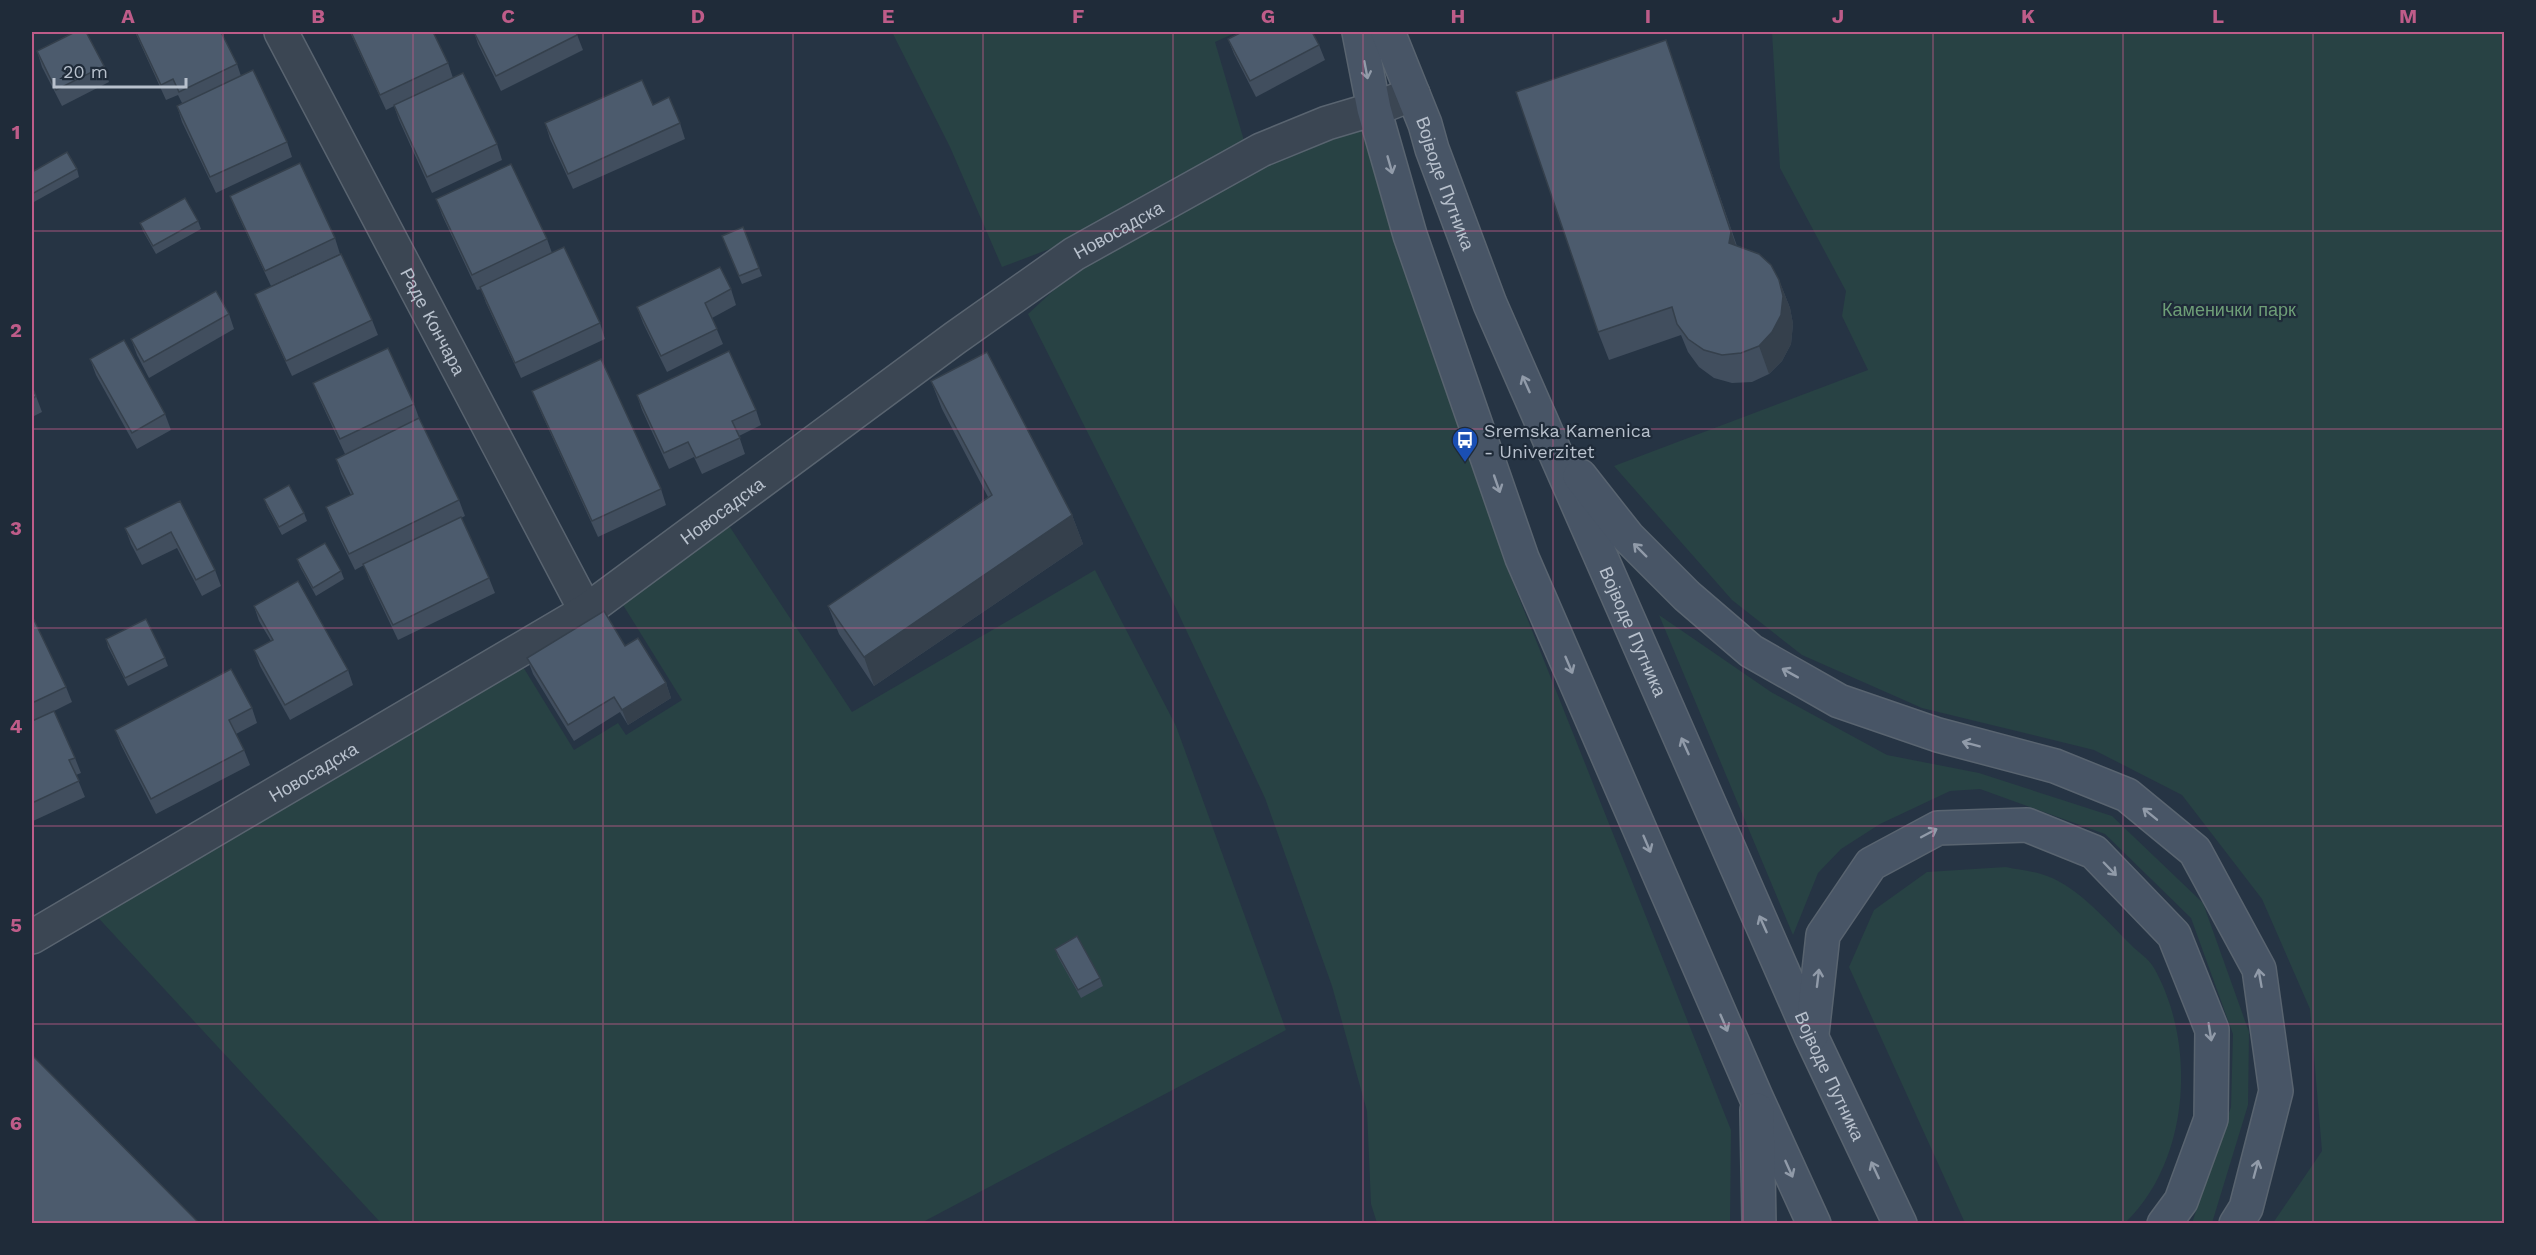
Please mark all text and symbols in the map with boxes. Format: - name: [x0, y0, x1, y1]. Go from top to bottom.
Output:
- text: A: [121, 4, 135, 28]
- text: B: [311, 4, 325, 28]
- text: C: [501, 4, 515, 28]
- text: D: [691, 4, 705, 28]
- text: E: [882, 4, 894, 28]
- text: F: [1072, 4, 1084, 28]
- text: G: [1261, 4, 1275, 28]
- text: H: [1451, 4, 1465, 28]
- text: I: [1645, 4, 1651, 28]
- text: J: [1832, 4, 1844, 28]
- text: K: [2021, 4, 2035, 28]
- text: L: [2212, 4, 2224, 28]
- text: M: [2399, 4, 2417, 28]
- scale bar: [54, 51, 186, 89]
- one-way arrow: [1361, 60, 1372, 80]
- text: 20 m: [63, 61, 108, 82]
- street label: Војводе Путника: [1413, 113, 1480, 254]
- text: 1: [12, 120, 20, 144]
- one-way arrow: [1385, 155, 1396, 174]
- street label: Новосадска: [1070, 196, 1167, 263]
- street label: Раде Кончара: [397, 264, 471, 379]
- park label: Каменички парк: [2162, 299, 2296, 320]
- text: 2: [10, 318, 22, 342]
- one-way arrow: [1520, 376, 1531, 394]
- place label: Sremska Kamenica - Univerzitet: [1484, 420, 1651, 462]
- bus stop icon: Sremska Kamenica - Univerzitet: [1450, 425, 1480, 463]
- street label: Новосадска: [676, 472, 769, 548]
- one-way arrow: [1492, 474, 1503, 493]
- text: 3: [10, 516, 22, 540]
- one-way arrow: [1633, 542, 1647, 557]
- street label: Војводе Путника: [1596, 563, 1672, 701]
- one-way arrow: [1564, 656, 1575, 674]
- one-way arrow: [1782, 667, 1799, 679]
- text: 4: [10, 714, 23, 738]
- street label: Новосадска: [265, 737, 362, 806]
- one-way arrow: [1678, 737, 1690, 755]
- one-way arrow: [1961, 737, 1980, 749]
- one-way arrow: [2143, 807, 2158, 821]
- one-way arrow: [1920, 827, 1937, 839]
- one-way arrow: [1641, 835, 1653, 853]
- one-way arrow: [2103, 862, 2118, 877]
- text: 5: [10, 913, 22, 937]
- one-way arrow: [1756, 916, 1768, 934]
- one-way arrow: [1813, 968, 1824, 988]
- one-way arrow: [2254, 969, 2265, 988]
- street label: Војводе Путника: [1791, 1008, 1870, 1145]
- one-way arrow: [1719, 1013, 1730, 1032]
- one-way arrow: [2205, 1022, 2216, 1041]
- text: 6: [10, 1111, 22, 1135]
- one-way arrow: [1785, 1160, 1796, 1178]
- one-way arrow: [2250, 1160, 2262, 1179]
- one-way arrow: [1869, 1162, 1881, 1180]

